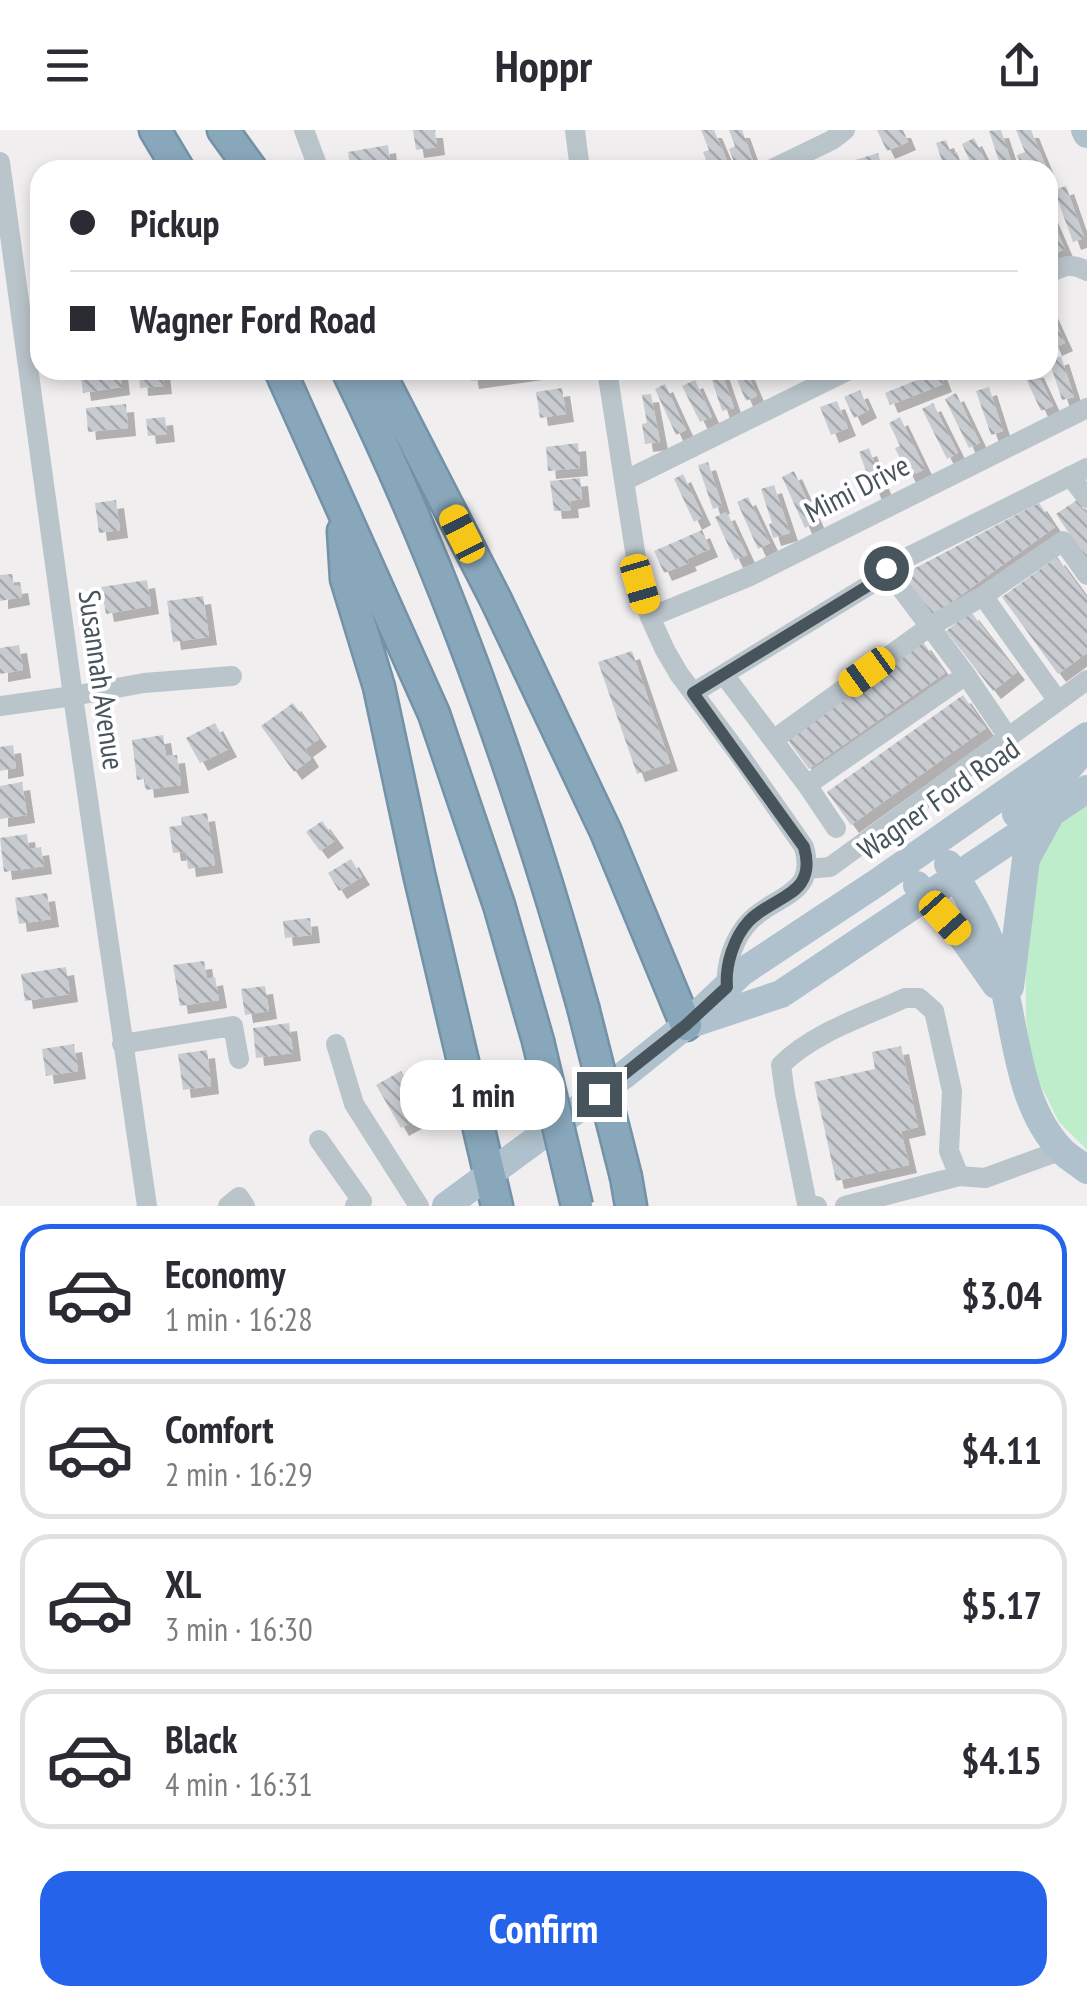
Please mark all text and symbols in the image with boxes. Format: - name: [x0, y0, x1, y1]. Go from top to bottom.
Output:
- text: Hoppr: [495, 36, 592, 94]
- icon: menu: [40, 38, 95, 93]
- icon: share: [992, 38, 1047, 93]
- text: Pickup: [130, 198, 220, 247]
- text: Wagner Ford Road: [130, 294, 376, 343]
- street label: Mimi Drive: [797, 445, 915, 531]
- car: [435, 500, 489, 568]
- route start: [864, 546, 909, 591]
- car: [617, 551, 663, 617]
- street label: Susannah Avenue: [71, 587, 134, 772]
- car: [834, 642, 900, 702]
- street label: Wagner Ford Road: [850, 728, 1026, 868]
- car: [914, 886, 976, 950]
- callout: 1 min: [399, 1059, 564, 1129]
- route end: [577, 1072, 622, 1117]
- text: 1 min: [450, 1074, 515, 1116]
- icon: car: [45, 1249, 135, 1339]
- text: Economy: [165, 1249, 285, 1298]
- text: $3.04: [961, 1270, 1042, 1319]
- text: 1 min · 16:28: [165, 1298, 313, 1340]
- icon: car: [45, 1404, 135, 1494]
- text: Comfort: [165, 1404, 274, 1453]
- text: $4.11: [961, 1425, 1042, 1474]
- text: 2 min · 16:29: [165, 1453, 313, 1495]
- icon: car: [45, 1559, 135, 1649]
- text: XL: [165, 1559, 201, 1608]
- text: $5.17: [961, 1580, 1042, 1629]
- text: 3 min · 16:30: [165, 1608, 313, 1650]
- icon: car: [45, 1714, 135, 1804]
- text: Black: [165, 1714, 238, 1763]
- text: $4.15: [961, 1735, 1042, 1784]
- text: 4 min · 16:31: [165, 1763, 313, 1805]
- button: Confirm: [40, 1871, 1047, 1986]

